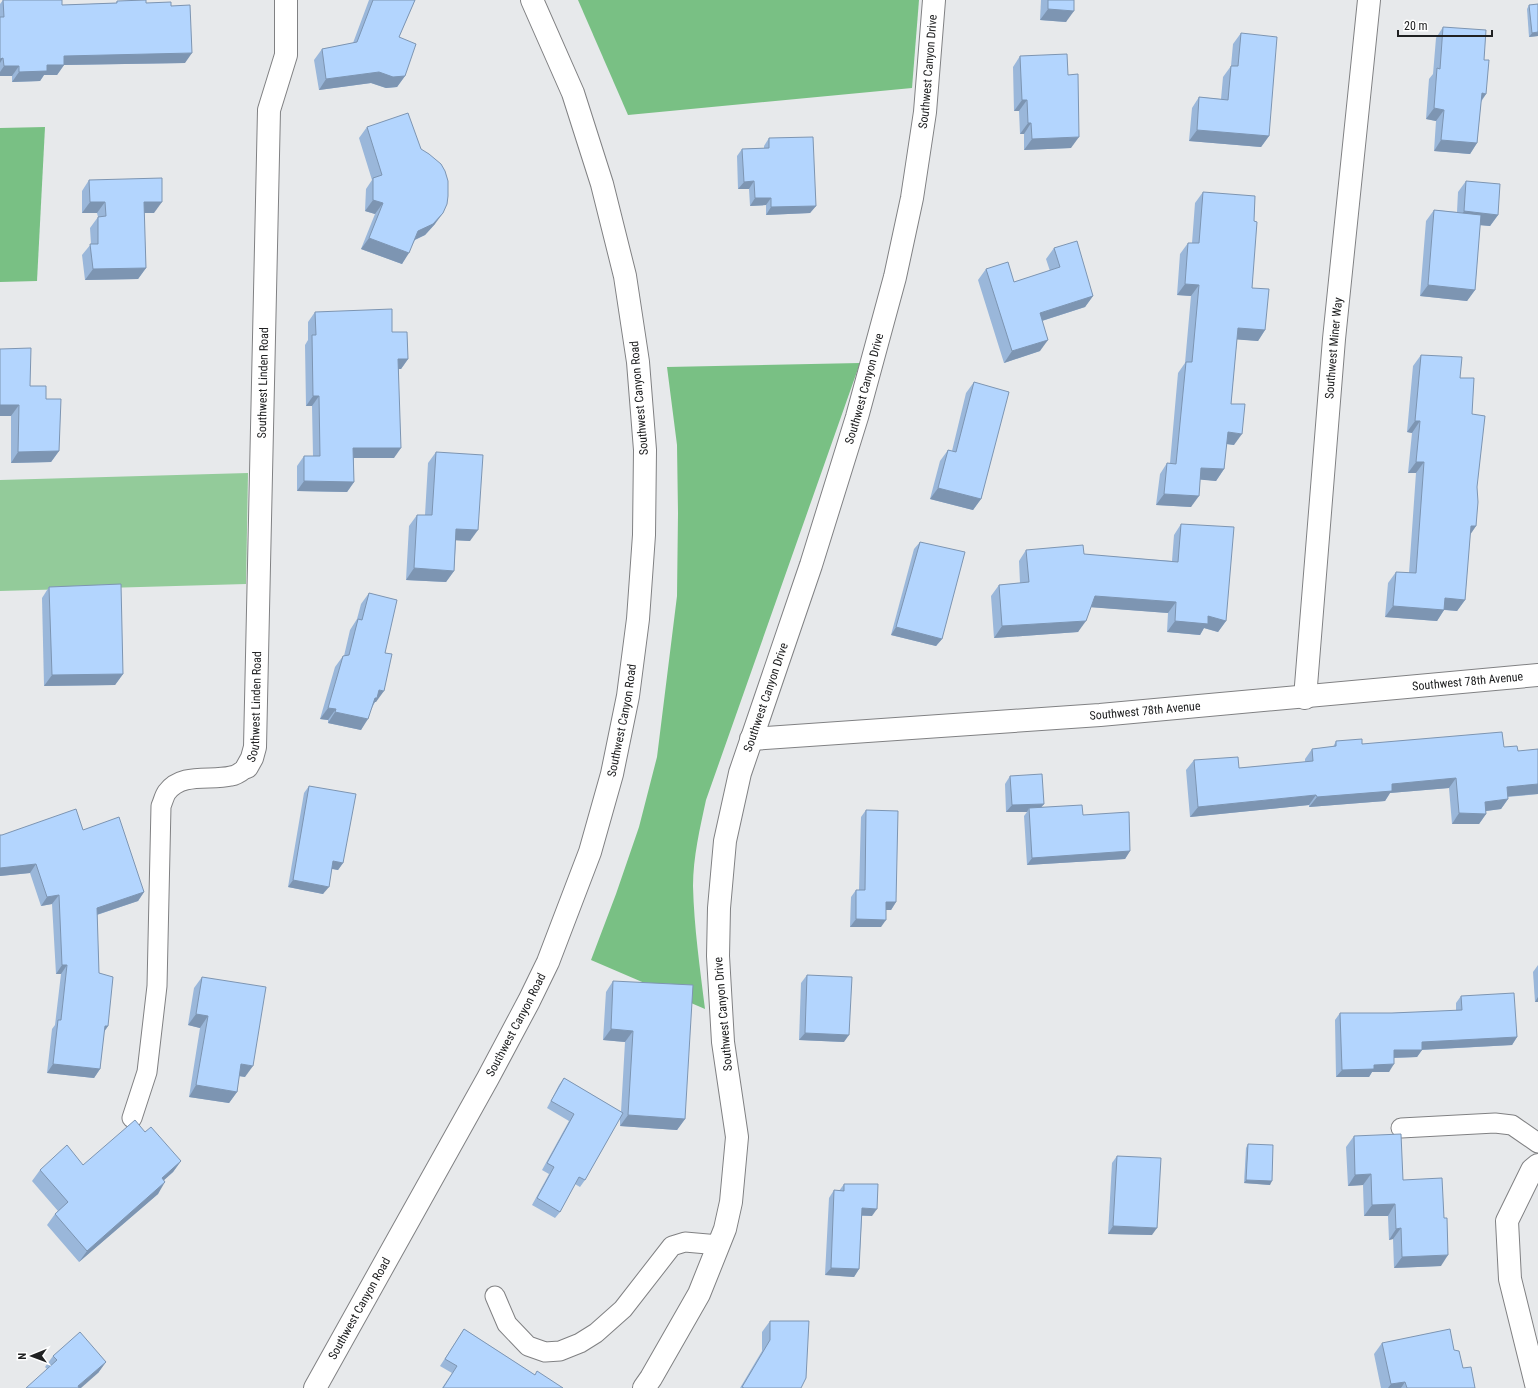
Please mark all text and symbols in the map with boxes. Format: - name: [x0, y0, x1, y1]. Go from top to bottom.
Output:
- scale bar: [1398, 12, 1492, 38]
- street label: Southwest Canyon Drive: [916, 14, 940, 130]
- text: 20 m: [1404, 19, 1428, 33]
- street label: Southwest Miner Way: [1322, 297, 1345, 400]
- street label: Southwest Linden Road: [255, 327, 271, 439]
- street label: Southwest Canyon Drive: [842, 331, 887, 446]
- street label: Southwest Canyon Road: [627, 340, 651, 456]
- street label: Southwest Canyon Drive: [741, 640, 791, 754]
- street label: Southwest Linden Road: [244, 651, 264, 765]
- street label: Southwest Canyon Road: [605, 663, 639, 778]
- street label: Southwest 78th Avenue: [1412, 669, 1524, 693]
- street label: Southwest 78th Avenue: [1089, 699, 1201, 723]
- street label: Southwest Canyon Drive: [711, 956, 735, 1072]
- street label: Southwest Canyon Road: [483, 971, 549, 1079]
- street label: Southwest Canyon Road: [325, 1255, 393, 1362]
- north arrow: [12, 1336, 52, 1376]
- text: N: [16, 1352, 29, 1360]

